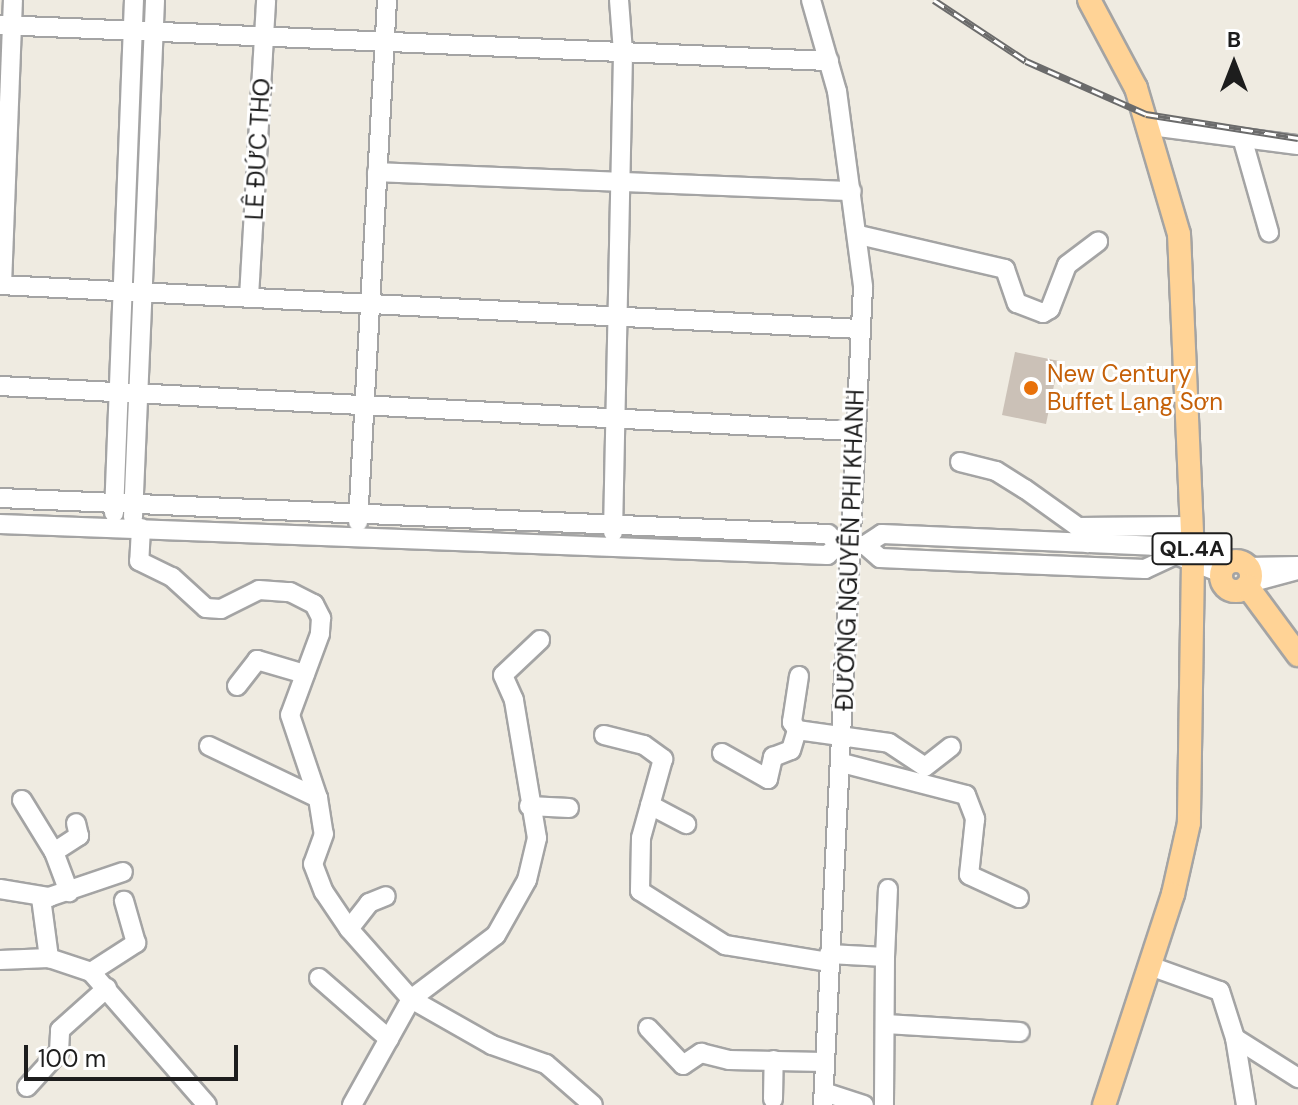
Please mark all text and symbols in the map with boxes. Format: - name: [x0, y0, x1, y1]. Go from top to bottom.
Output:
- north arrow: [1194, 24, 1274, 104]
- text: B: [1227, 25, 1241, 54]
- street label: LÊ ĐỨC THỌ: [240, 77, 276, 221]
- place label: New Century Buffet Lạng Sơn: [1047, 360, 1223, 416]
- marker: New Century Buffet Lạng Sơn: [1022, 379, 1040, 397]
- street label: ĐƯỜNG NGUYỄN PHI KHANH: [830, 389, 870, 711]
- road number: QL.4A: [1150, 531, 1234, 567]
- scale bar: [28, 1029, 242, 1079]
- text: 100 m: [38, 1043, 106, 1074]

